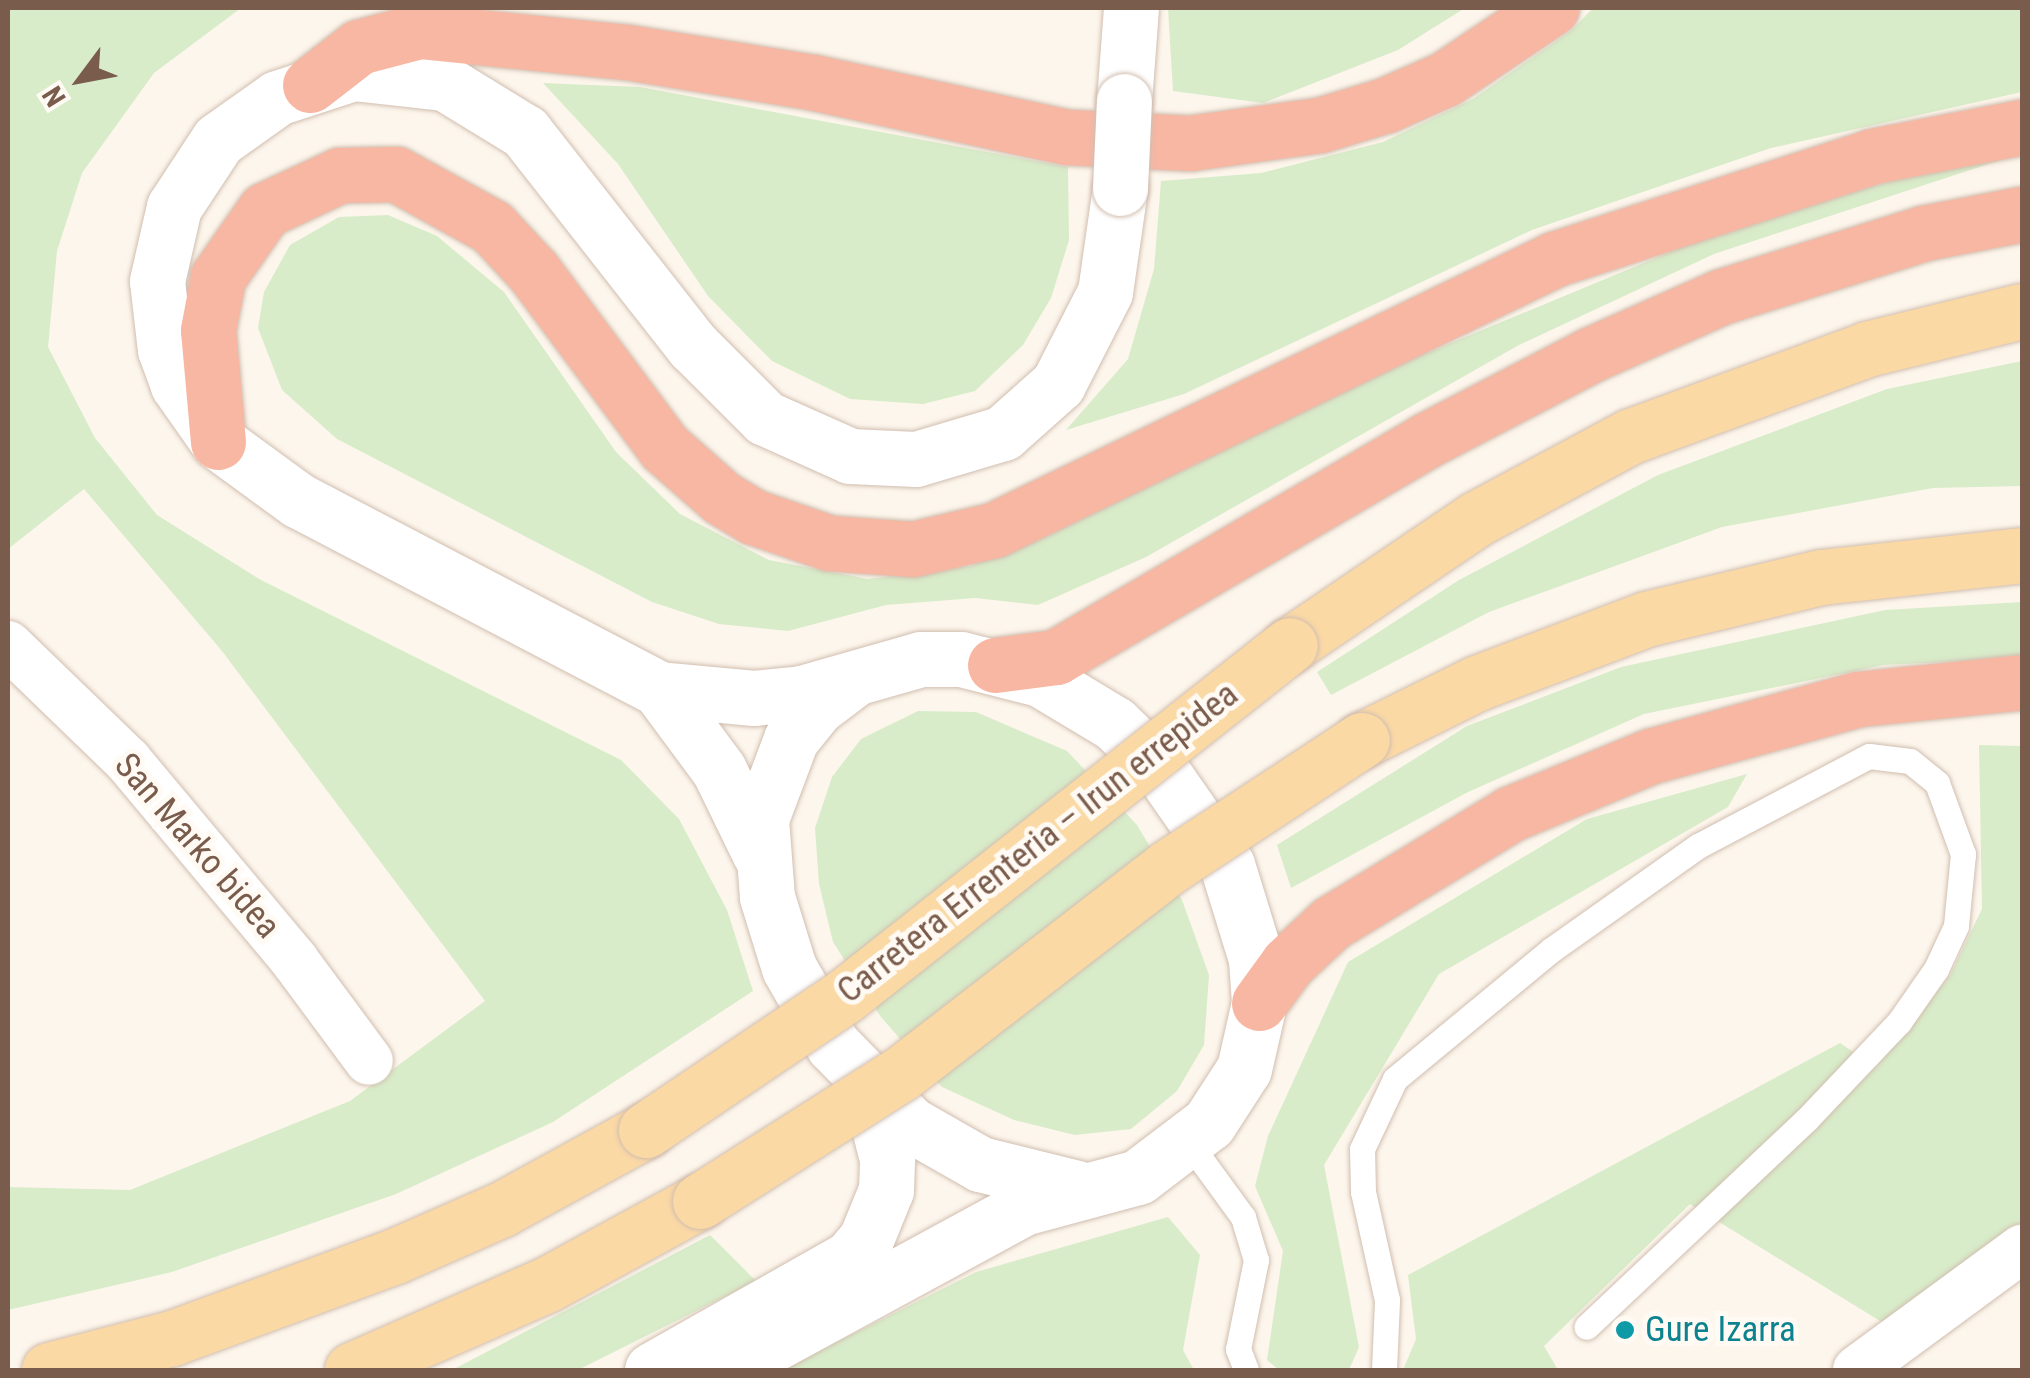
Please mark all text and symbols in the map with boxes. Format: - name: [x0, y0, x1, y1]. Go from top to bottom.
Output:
- north arrow: [30, 30, 130, 130]
- text: N: [36, 80, 73, 112]
- street label: Carretera Errenteria – Irun errepidea: [829, 674, 1247, 1012]
- street label: San Marko bidea: [105, 745, 289, 947]
- place label: Gure Izarra: [1645, 1309, 1796, 1351]
- marker: Gure Izarra: [1614, 1319, 1636, 1341]

